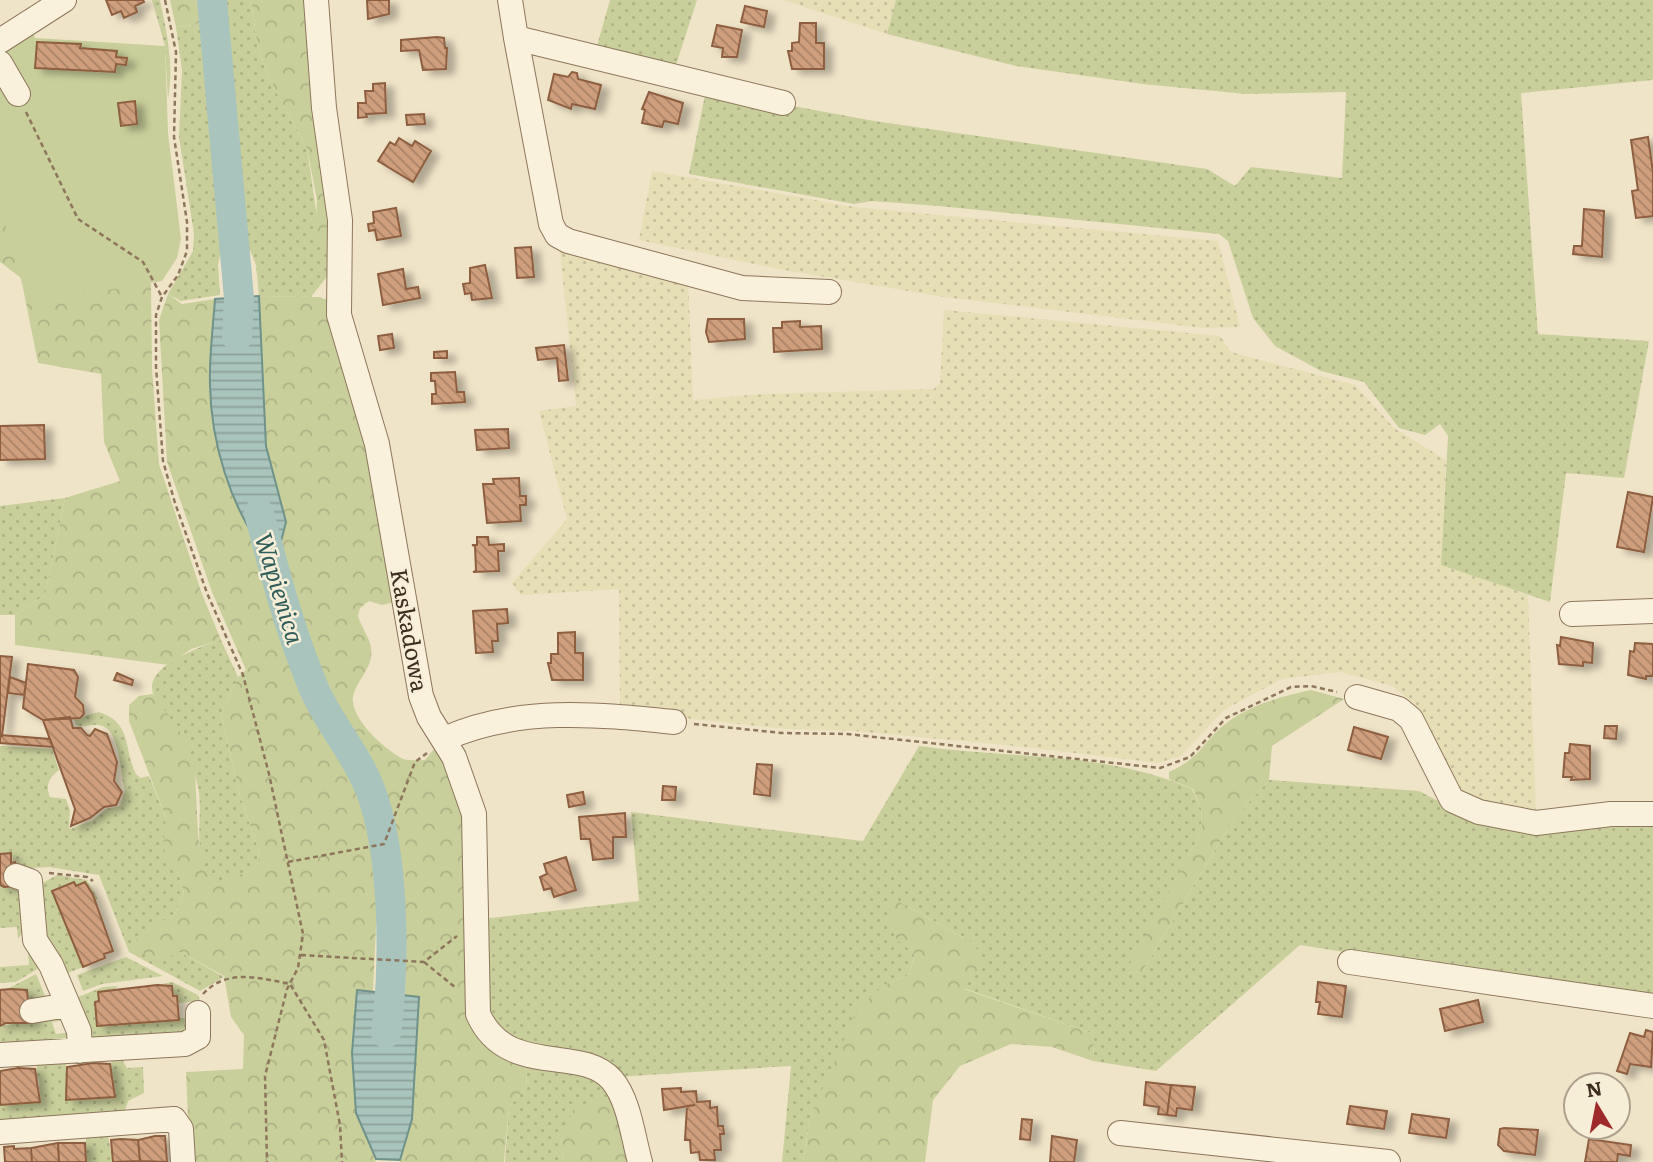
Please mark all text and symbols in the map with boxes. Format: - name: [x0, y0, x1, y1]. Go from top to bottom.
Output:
- water label: Wapienica: [247, 528, 315, 648]
- street label: Kaskadowa: [383, 566, 439, 695]
- north arrow: [1562, 1071, 1632, 1141]
- text: N: [1584, 1073, 1604, 1103]

